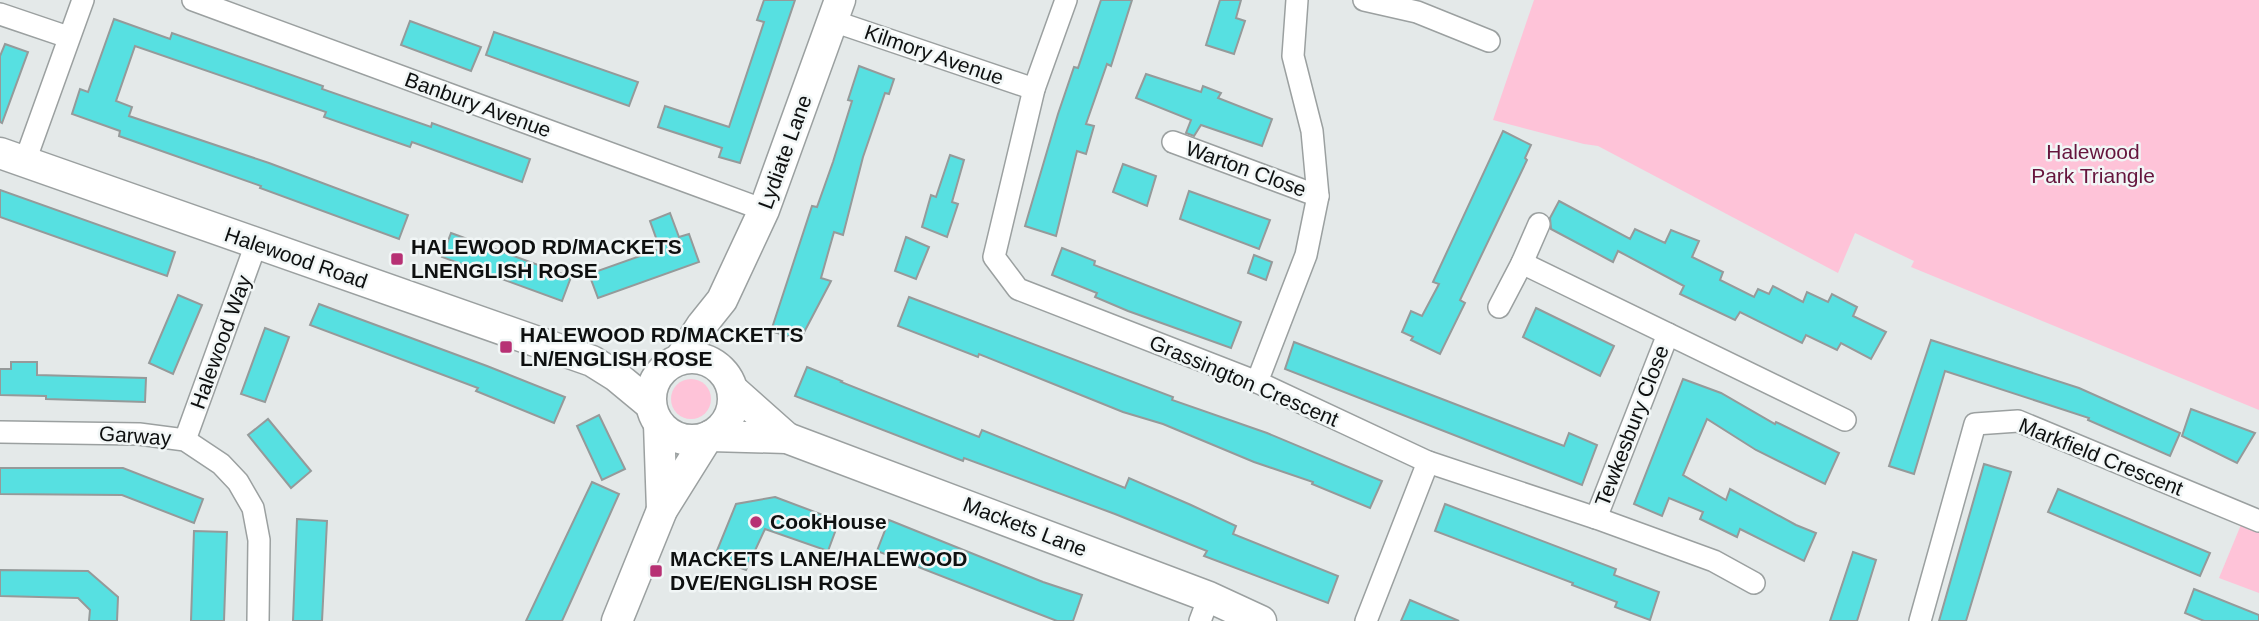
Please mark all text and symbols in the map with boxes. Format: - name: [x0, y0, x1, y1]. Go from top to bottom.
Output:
- street label: Kilmory Avenue: [862, 20, 1007, 89]
- street label: Banbury Avenue: [402, 67, 554, 142]
- street label: Lydiate Lane: [753, 92, 816, 212]
- street label: Warton Close: [1183, 136, 1310, 201]
- park label: Halewood Park Triangle: [2031, 140, 2155, 187]
- street label: Halewood Road: [222, 222, 371, 293]
- place label: HALEWOOD RD/MACKETS LNENGLISH ROSE: [411, 235, 682, 282]
- marker: HALEWOOD RD/MACKETS LNENGLISH ROSE: [389, 251, 405, 267]
- street label: Halewood Way: [186, 271, 256, 412]
- place label: HALEWOOD RD/MACKETTS LN/ENGLISH ROSE: [520, 323, 803, 370]
- street label: Grassington Crescent: [1146, 330, 1342, 431]
- marker: HALEWOOD RD/MACKETTS LN/ENGLISH ROSE: [498, 339, 514, 355]
- street label: Tewkesbury Close: [1590, 342, 1673, 509]
- street label: Markfield Crescent: [2016, 413, 2187, 500]
- street label: Garway: [98, 422, 172, 450]
- street label: Mackets Lane: [960, 492, 1090, 561]
- place label: CookHouse: [770, 510, 887, 533]
- marker: CookHouse: [748, 514, 764, 530]
- place label: MACKETS LANE/HALEWOOD DVE/ENGLISH ROSE: [670, 547, 968, 594]
- marker: MACKETS LANE/HALEWOOD DVE/ENGLISH ROSE: [648, 563, 664, 579]

